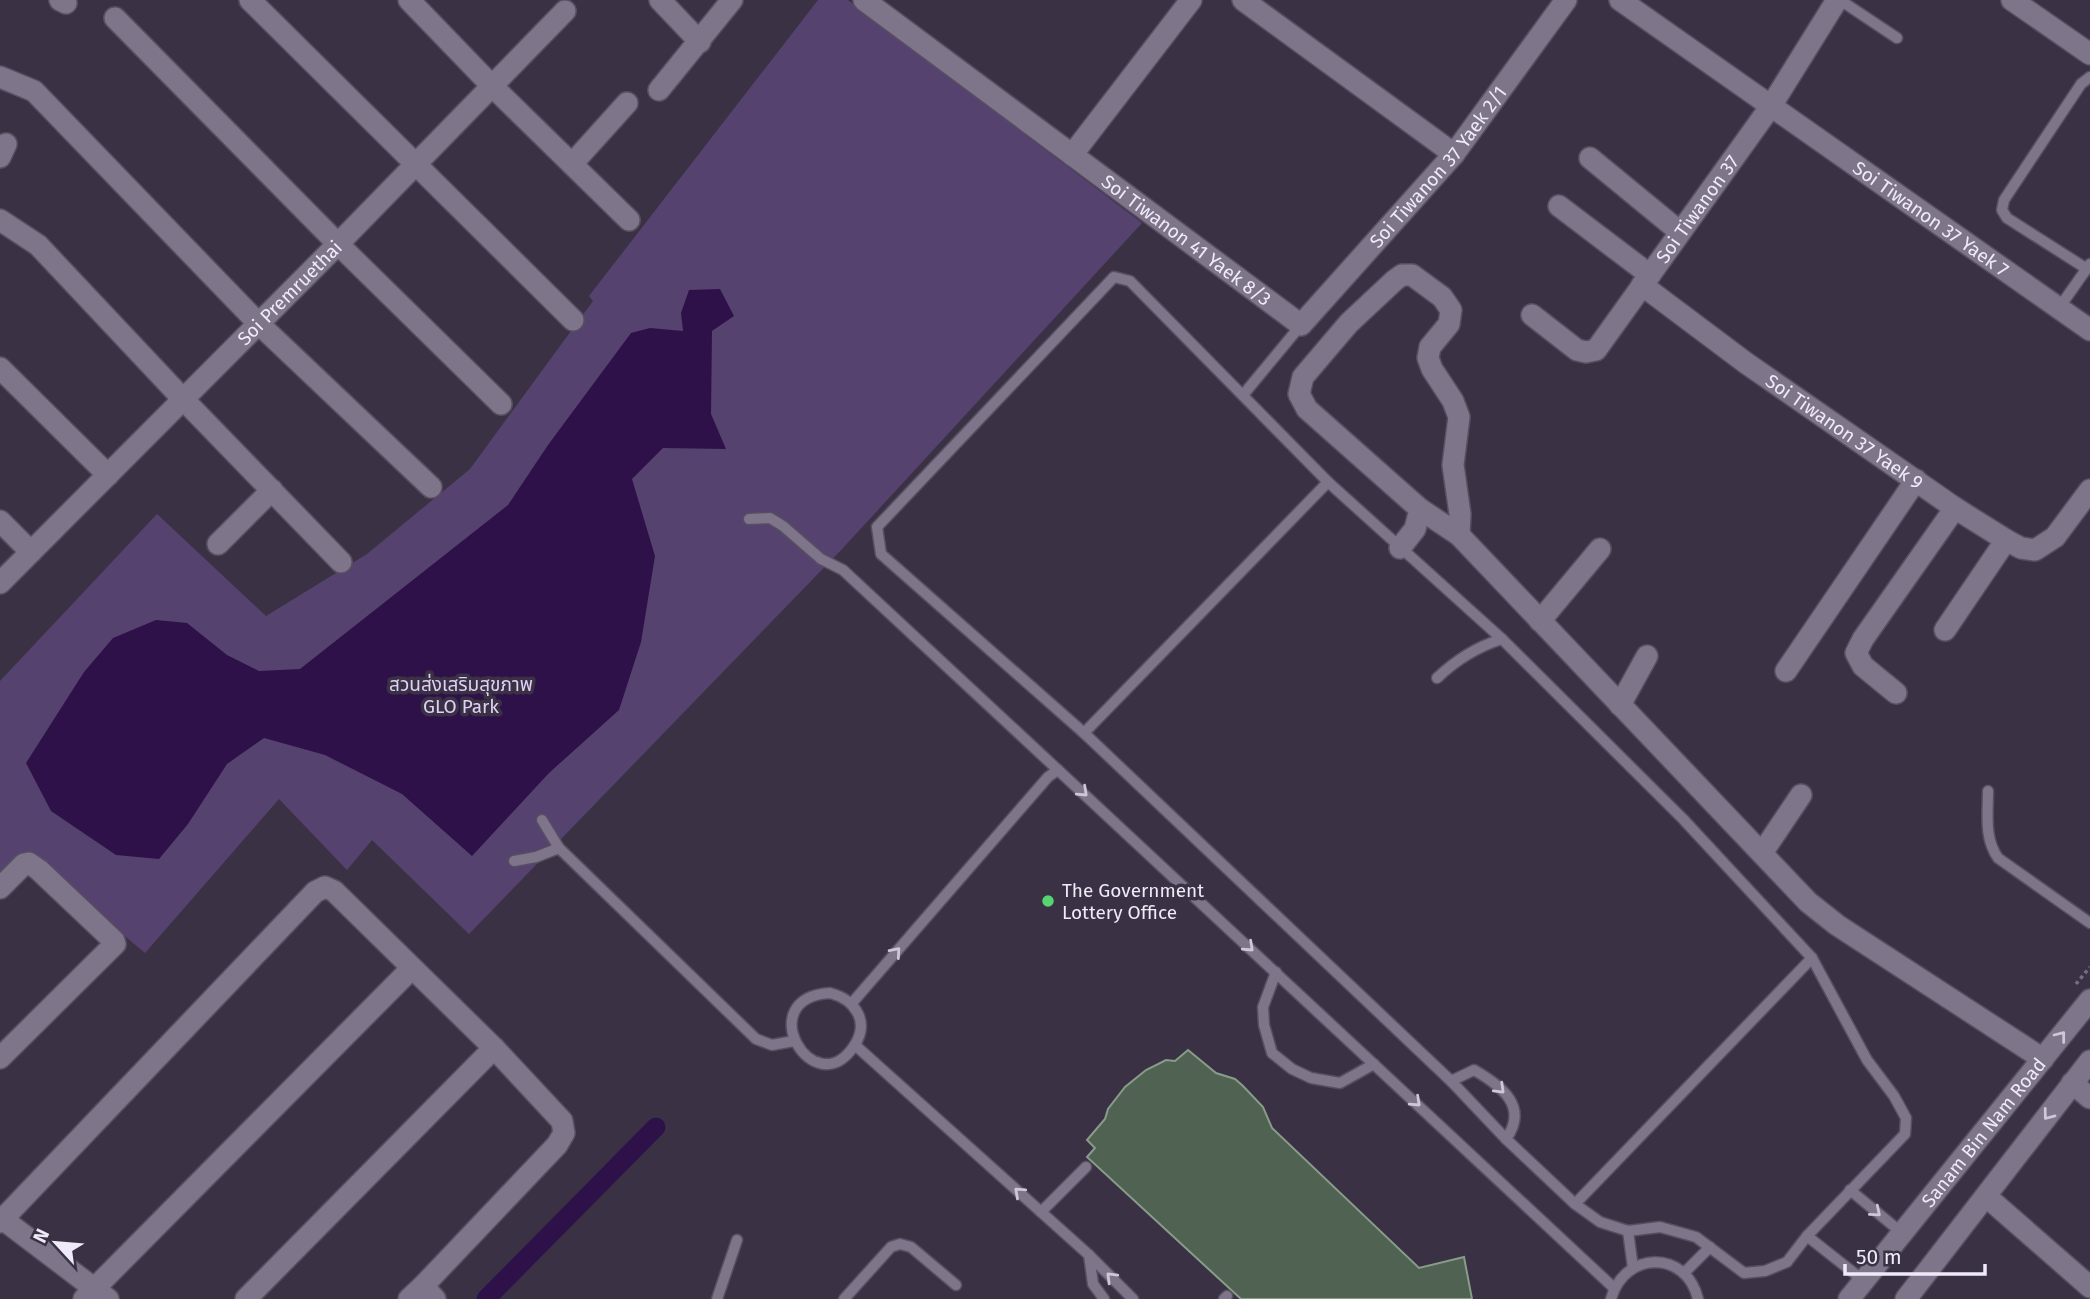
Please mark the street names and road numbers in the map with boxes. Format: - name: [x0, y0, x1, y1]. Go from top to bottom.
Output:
- street label: Soi Tiwanon 37 Yaek 2/1: [1365, 82, 1512, 253]
- street label: Soi Tiwanon 37: [1651, 151, 1744, 268]
- street label: Soi Tiwanon 37 Yaek 7: [1848, 156, 2013, 281]
- street label: Soi Tiwanon 41 Yaek 8/3: [1097, 170, 1275, 311]
- street label: Soi Premruethai: [233, 236, 347, 350]
- street label: Soi Tiwanon 37 Yaek 9: [1761, 369, 1928, 494]
- street label: Sanam Bin Nam Road: [1917, 1053, 2051, 1212]

